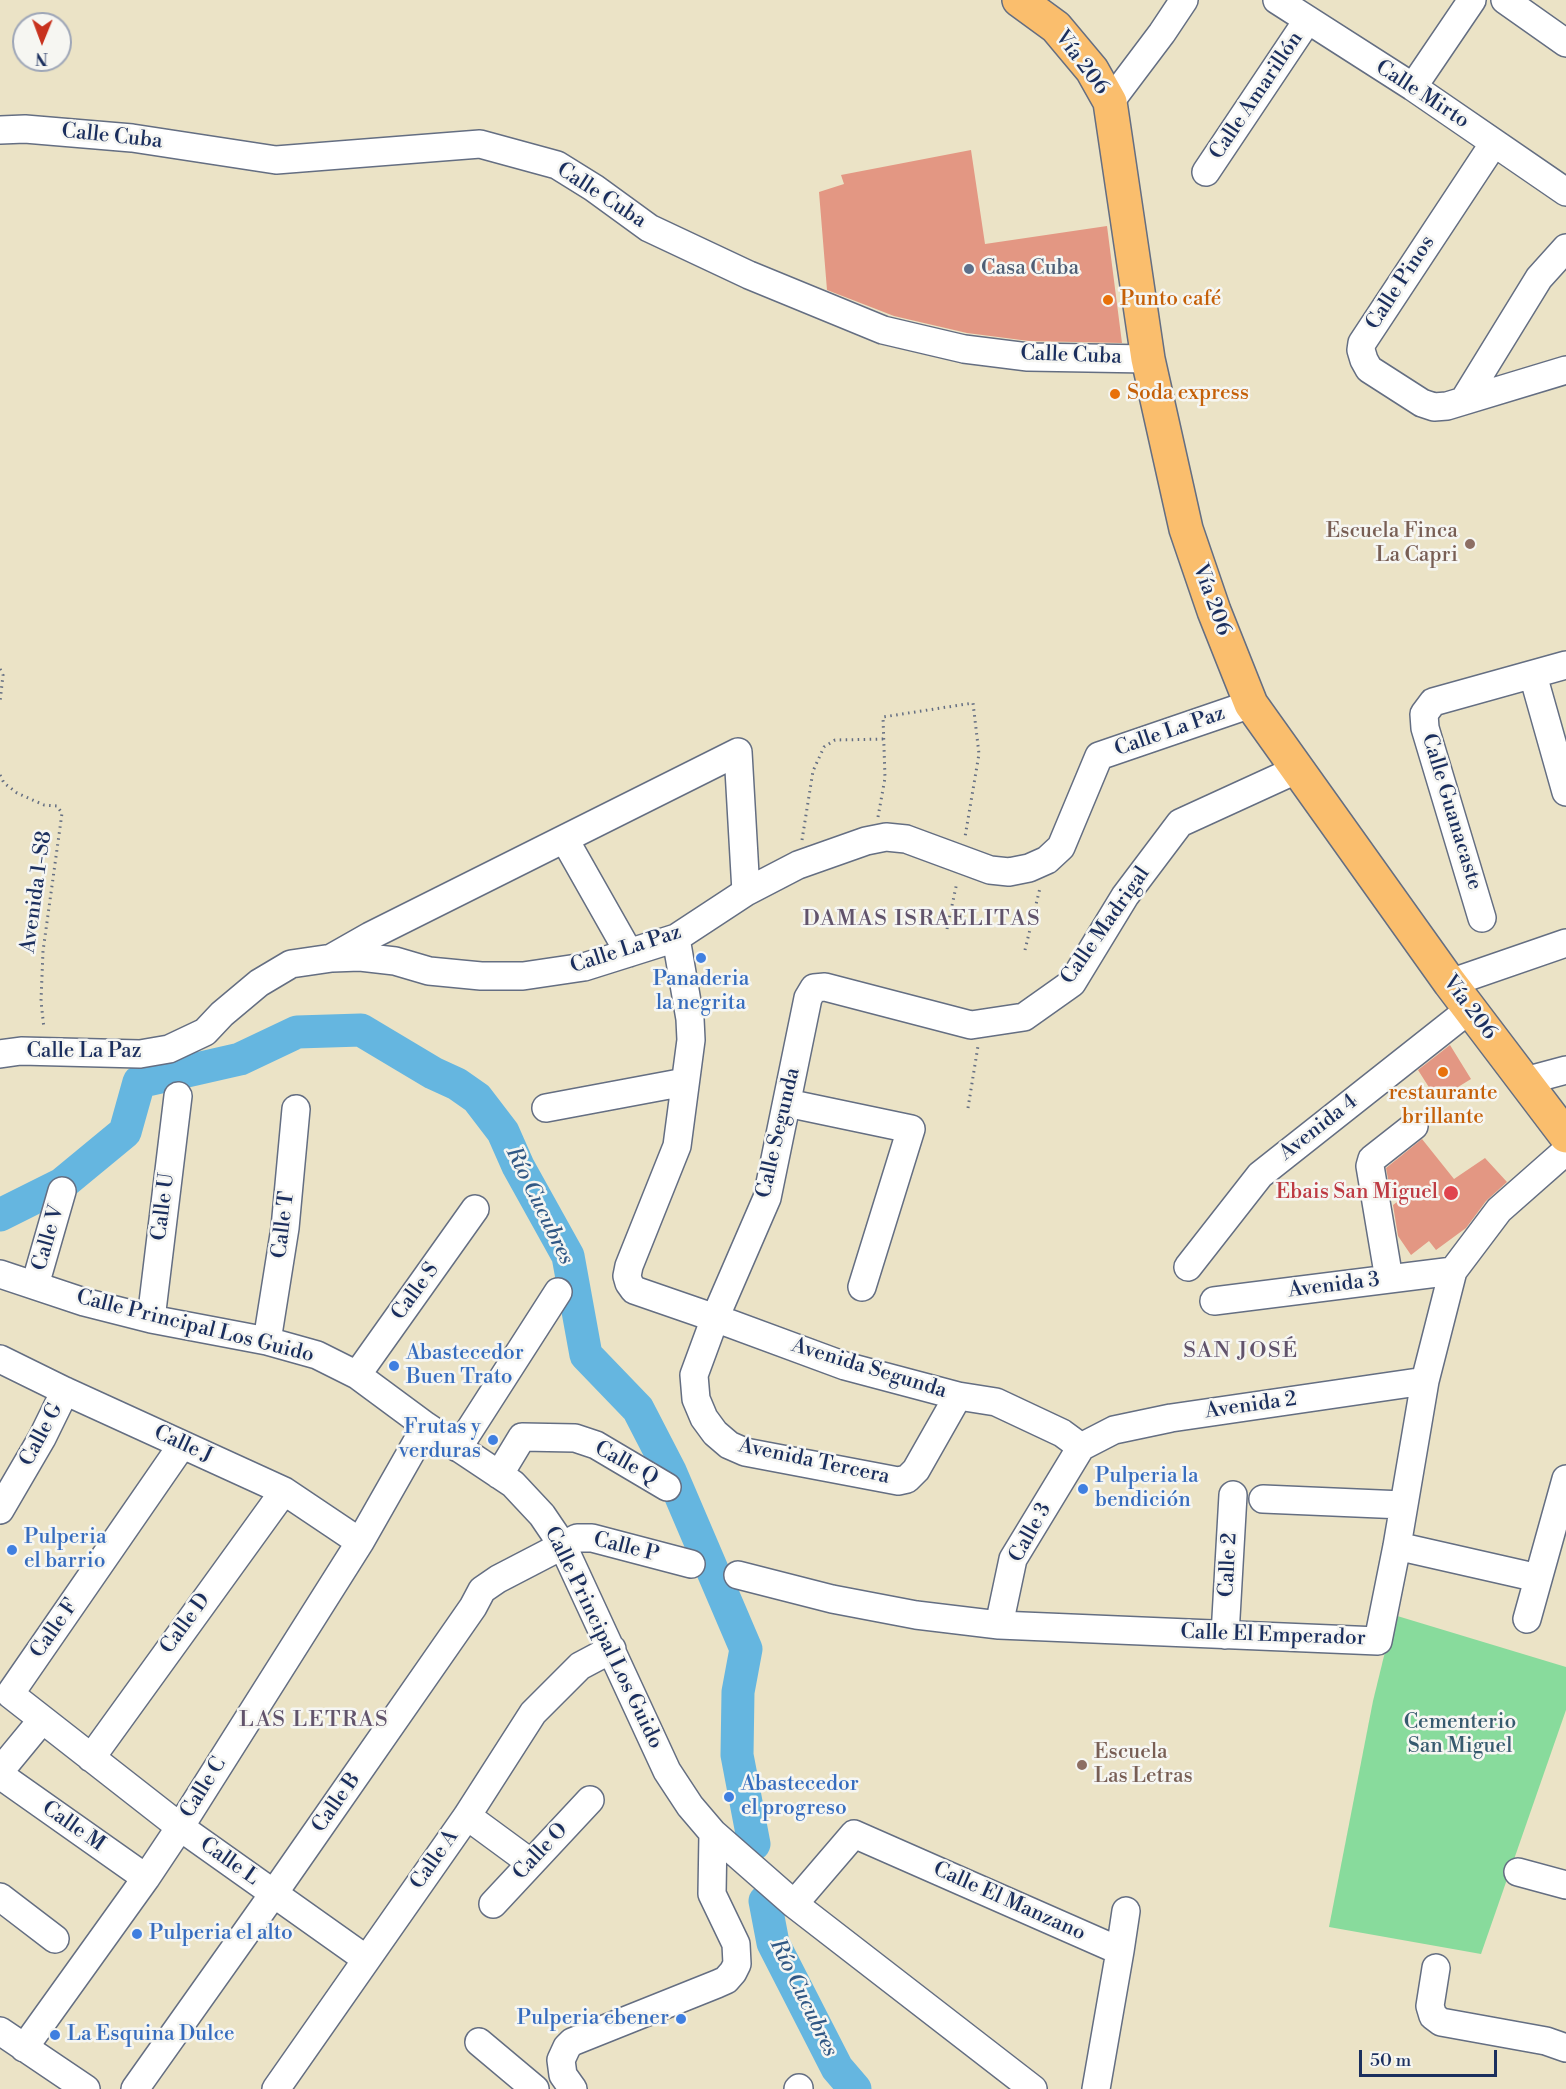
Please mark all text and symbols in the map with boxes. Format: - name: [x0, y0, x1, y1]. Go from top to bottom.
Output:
- north arrow: [12, 12, 72, 72]
- street label: Vía 206: [1049, 26, 1113, 100]
- street label: Calle Amarillón: [1205, 27, 1309, 165]
- text: N: [35, 48, 48, 68]
- street label: Calle Mirto: [1370, 55, 1474, 135]
- street label: Calle Cuba: [60, 119, 164, 155]
- street label: Calle Cuba: [552, 158, 650, 234]
- street label: Calle Pinos: [1361, 231, 1441, 335]
- place label: Casa Cuba: [981, 256, 1079, 282]
- marker: Casa Cuba: [962, 262, 976, 276]
- place label: Punto café: [1120, 287, 1221, 313]
- marker: Punto café: [1101, 293, 1115, 307]
- street label: Calle Cuba: [1020, 342, 1122, 370]
- place label: Soda express: [1127, 381, 1249, 407]
- marker: Soda express: [1108, 387, 1122, 401]
- place label: Escuela Finca La Capri: [1326, 519, 1458, 569]
- marker: Escuela Finca La Capri: [1463, 537, 1477, 551]
- street label: Vía 206: [1186, 561, 1236, 639]
- street label: Calle La Paz: [1111, 701, 1229, 763]
- street label: Calle Guanacaste: [1415, 731, 1487, 893]
- street label: Avenida 1-S8: [16, 829, 58, 955]
- street label: Calle Madrigal: [1056, 862, 1156, 990]
- district label: DAMAS ISRAELITAS: [803, 907, 1041, 933]
- street label: Calle La Paz: [567, 920, 685, 980]
- marker: Panaderia la negrita: [694, 951, 708, 965]
- place label: Panaderia la negrita: [653, 967, 749, 1017]
- street label: Vía 206: [1437, 971, 1501, 1045]
- street label: Calle La Paz: [26, 1039, 142, 1065]
- street label: Calle Segunda: [752, 1065, 806, 1201]
- marker: restaurante brillante: [1436, 1065, 1450, 1079]
- place label: restaurante brillante: [1388, 1081, 1498, 1131]
- street label: Avenida 4: [1275, 1089, 1363, 1167]
- water label: Río Cucubres: [499, 1143, 579, 1269]
- street label: Calle U: [147, 1172, 181, 1242]
- place label: Ebais San Miguel: [1276, 1180, 1438, 1206]
- marker: Ebais San Miguel: [1442, 1184, 1460, 1202]
- street label: Calle T: [267, 1190, 301, 1260]
- street label: Calle V: [28, 1202, 70, 1274]
- street label: Calle S: [387, 1259, 445, 1325]
- street label: Avenida 3: [1287, 1268, 1381, 1304]
- street label: Calle Principal Los Guido: [74, 1285, 316, 1369]
- street label: Avenida Segunda: [788, 1333, 950, 1405]
- district label: SAN JOSÉ: [1183, 1339, 1299, 1365]
- place label: Abastecedor Buen Trato: [406, 1341, 524, 1391]
- marker: Abastecedor Buen Trato: [387, 1359, 401, 1373]
- street label: Avenida 2: [1203, 1387, 1299, 1425]
- street label: Calle G: [15, 1399, 69, 1471]
- place label: Frutas y verduras: [399, 1415, 481, 1465]
- street label: Calle J: [150, 1420, 216, 1470]
- marker: Frutas y verduras: [486, 1433, 500, 1447]
- street label: Avenida Tercera: [736, 1434, 892, 1490]
- street label: Calle Q: [590, 1436, 662, 1492]
- place label: Pulperia la bendición: [1095, 1464, 1199, 1514]
- marker: Pulperia la bendición: [1076, 1482, 1090, 1496]
- street label: Calle 3: [1004, 1499, 1058, 1567]
- street label: Calle Principal Los Guido: [538, 1523, 668, 1753]
- place label: Pulperia el barrio: [24, 1525, 107, 1575]
- street label: Calle P: [591, 1528, 661, 1568]
- street label: Calle 2: [1215, 1532, 1243, 1598]
- marker: Pulperia el barrio: [5, 1543, 19, 1557]
- street label: Calle D: [156, 1589, 216, 1659]
- street label: Calle F: [26, 1595, 84, 1663]
- street label: Calle El Emperador: [1180, 1620, 1366, 1652]
- district label: LAS LETRAS: [239, 1708, 389, 1734]
- park label: Cementerio San Miguel: [1404, 1710, 1516, 1760]
- place label: Escuela Las Letras: [1094, 1740, 1193, 1790]
- street label: Calle C: [176, 1753, 232, 1823]
- marker: Escuela Las Letras: [1075, 1758, 1089, 1772]
- street label: Calle B: [307, 1768, 367, 1838]
- place label: Abastecedor el progreso: [741, 1772, 859, 1822]
- marker: Abastecedor el progreso: [722, 1790, 736, 1804]
- street label: Calle M: [37, 1796, 109, 1858]
- street label: Calle O: [508, 1818, 574, 1886]
- street label: Calle A: [406, 1825, 464, 1895]
- street label: Calle L: [195, 1833, 263, 1891]
- street label: Calle El Manzano: [929, 1857, 1089, 1947]
- place label: Pulperia el alto: [149, 1921, 293, 1947]
- marker: Pulperia el alto: [130, 1927, 144, 1941]
- water label: Río Cucubres: [763, 1935, 843, 2061]
- place label: Pulperia ebener: [517, 2006, 669, 2032]
- marker: Pulperia ebener: [674, 2012, 688, 2026]
- place label: La Esquina Dulce: [67, 2022, 235, 2048]
- marker: La Esquina Dulce: [48, 2028, 62, 2042]
- scale bar: [1362, 2038, 1500, 2076]
- text: 50 m: [1370, 2049, 1411, 2072]

